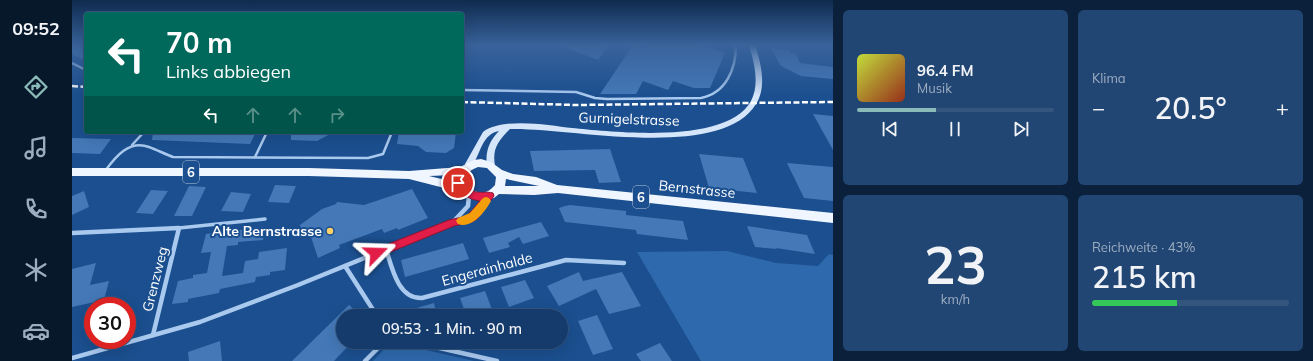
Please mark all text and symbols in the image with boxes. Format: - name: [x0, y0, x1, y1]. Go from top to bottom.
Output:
- text: 09:52: [12, 17, 60, 40]
- text: 70 m: [166, 25, 232, 60]
- icon: left: [100, 28, 152, 80]
- text: Links abbiegen: [166, 60, 291, 83]
- text: 96.4 FM: [917, 61, 973, 80]
- text: Klima: [1092, 70, 1126, 86]
- icon: directions: [22, 73, 50, 101]
- text: Musik: [917, 80, 952, 96]
- text: 20.5°: [1154, 89, 1227, 127]
- text: −: [1092, 94, 1105, 122]
- text: +: [1276, 94, 1289, 122]
- icon: left: [200, 104, 222, 126]
- icon: ahead: [242, 104, 264, 126]
- icon: ahead: [284, 104, 306, 126]
- icon: right: [326, 104, 348, 126]
- street label: Gurnigelstrasse: [578, 108, 680, 130]
- icon: previous: [879, 118, 901, 140]
- icon: pause: [944, 118, 966, 140]
- icon: next: [1010, 118, 1032, 140]
- icon: music: [22, 134, 50, 162]
- road number: 6: [183, 161, 199, 183]
- pin: [441, 166, 475, 200]
- icon: arrive: [447, 172, 469, 194]
- street label: Bernstrasse: [658, 176, 736, 202]
- road number: 6: [633, 186, 649, 208]
- icon: phone: [22, 195, 50, 223]
- place label: Alte Bernstrasse: [212, 222, 322, 240]
- marker: Alte Bernstrasse: [325, 226, 335, 236]
- position arrow: [355, 232, 397, 274]
- text: 23: [924, 232, 987, 297]
- text: Reichweite · 43%: [1092, 239, 1196, 255]
- street label: Grenzweg: [138, 245, 172, 313]
- street label: Engerainhalde: [440, 248, 534, 290]
- icon: climate: [22, 256, 50, 284]
- text: 215 km: [1092, 258, 1197, 296]
- text: km/h: [941, 291, 970, 307]
- speed limit sign: 30: [84, 297, 136, 349]
- icon: car: [22, 317, 50, 345]
- text: 09:53 · 1 Min. · 90 m: [382, 319, 522, 338]

